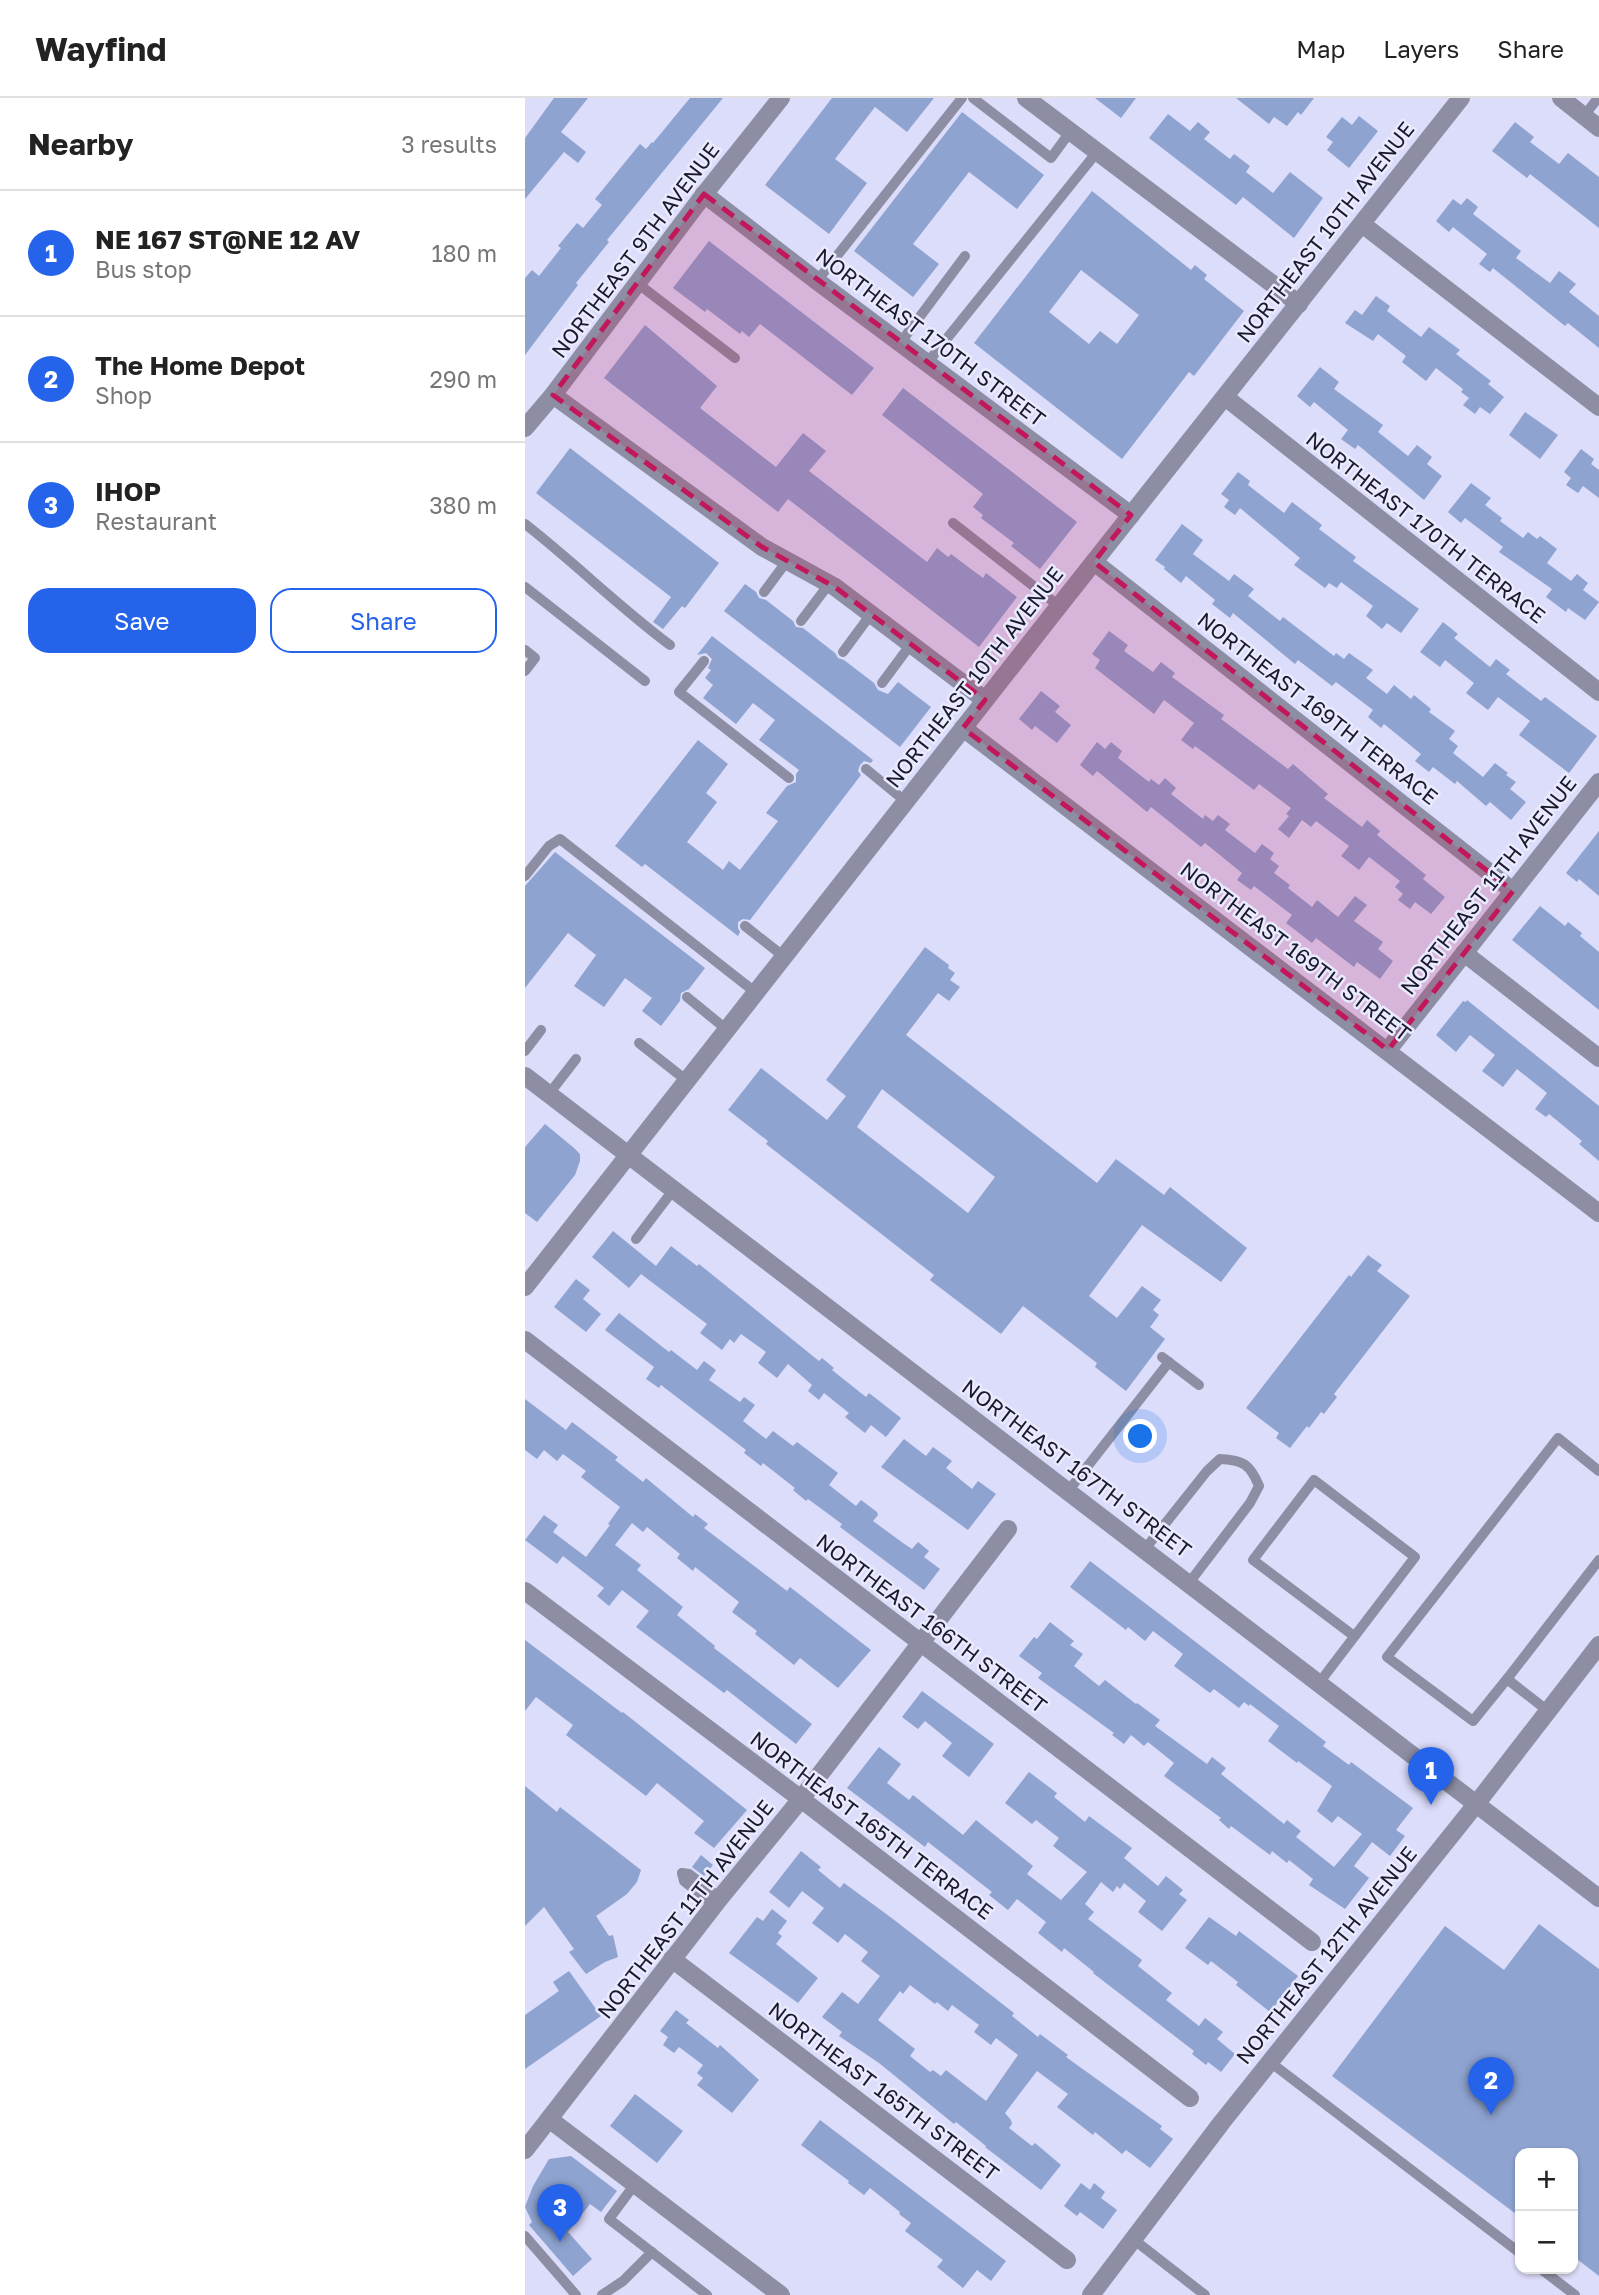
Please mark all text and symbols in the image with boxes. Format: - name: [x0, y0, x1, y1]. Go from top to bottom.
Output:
- text: Wayfind: [35, 29, 166, 68]
- text: Map: [1296, 34, 1345, 63]
- text: Layers: [1383, 34, 1459, 63]
- text: Share: [1497, 34, 1564, 63]
- street label: NORTHEAST 10TH AVENUE: [1231, 116, 1419, 348]
- text: Nearby: [28, 126, 133, 162]
- text: 3 results: [401, 130, 497, 158]
- street label: NORTHEAST 9TH AVENUE: [546, 137, 724, 363]
- text: NE 167 ST@NE 12 AV: [95, 224, 360, 255]
- text: 1: [45, 239, 57, 267]
- text: 180 m: [431, 239, 497, 267]
- street label: NORTHEAST 170TH STREET: [811, 242, 1051, 432]
- text: Bus stop: [95, 255, 192, 283]
- text: The Home Depot: [95, 350, 305, 381]
- text: 2: [44, 365, 58, 393]
- text: 290 m: [429, 365, 497, 393]
- text: Shop: [95, 381, 152, 409]
- street label: NORTHEAST 170TH TERRACE: [1301, 426, 1551, 628]
- text: IHOP: [95, 476, 161, 507]
- text: 3: [44, 491, 58, 519]
- text: 380 m: [429, 491, 497, 519]
- text: Restaurant: [95, 507, 217, 535]
- street label: NORTHEAST 10TH AVENUE: [880, 561, 1068, 793]
- button: Save: [28, 588, 256, 653]
- button: Share: [270, 588, 497, 653]
- street label: NORTHEAST 169TH TERRACE: [1193, 606, 1443, 810]
- street label: NORTHEAST 11TH AVENUE: [1394, 770, 1582, 1000]
- street label: NORTHEAST 169TH STREET: [1176, 856, 1416, 1046]
- street label: NORTHEAST 167TH STREET: [957, 1373, 1197, 1563]
- your location: [1123, 1419, 1157, 1453]
- street label: NORTHEAST 166TH STREET: [812, 1528, 1052, 1718]
- street label: NORTHEAST 165TH TERRACE: [746, 1725, 998, 1925]
- pin: 1: [1408, 1747, 1454, 1805]
- street label: NORTHEAST 11TH AVENUE: [591, 1794, 779, 2024]
- street label: NORTHEAST 12TH AVENUE: [1230, 1841, 1422, 2069]
- street label: NORTHEAST 165TH STREET: [764, 1996, 1004, 2186]
- pin: 2: [1468, 2057, 1514, 2115]
- map controls: [1515, 2148, 1578, 2274]
- button: +: [1515, 2148, 1578, 2211]
- pin: 3: [537, 2184, 583, 2242]
- button: −: [1515, 2211, 1578, 2274]

